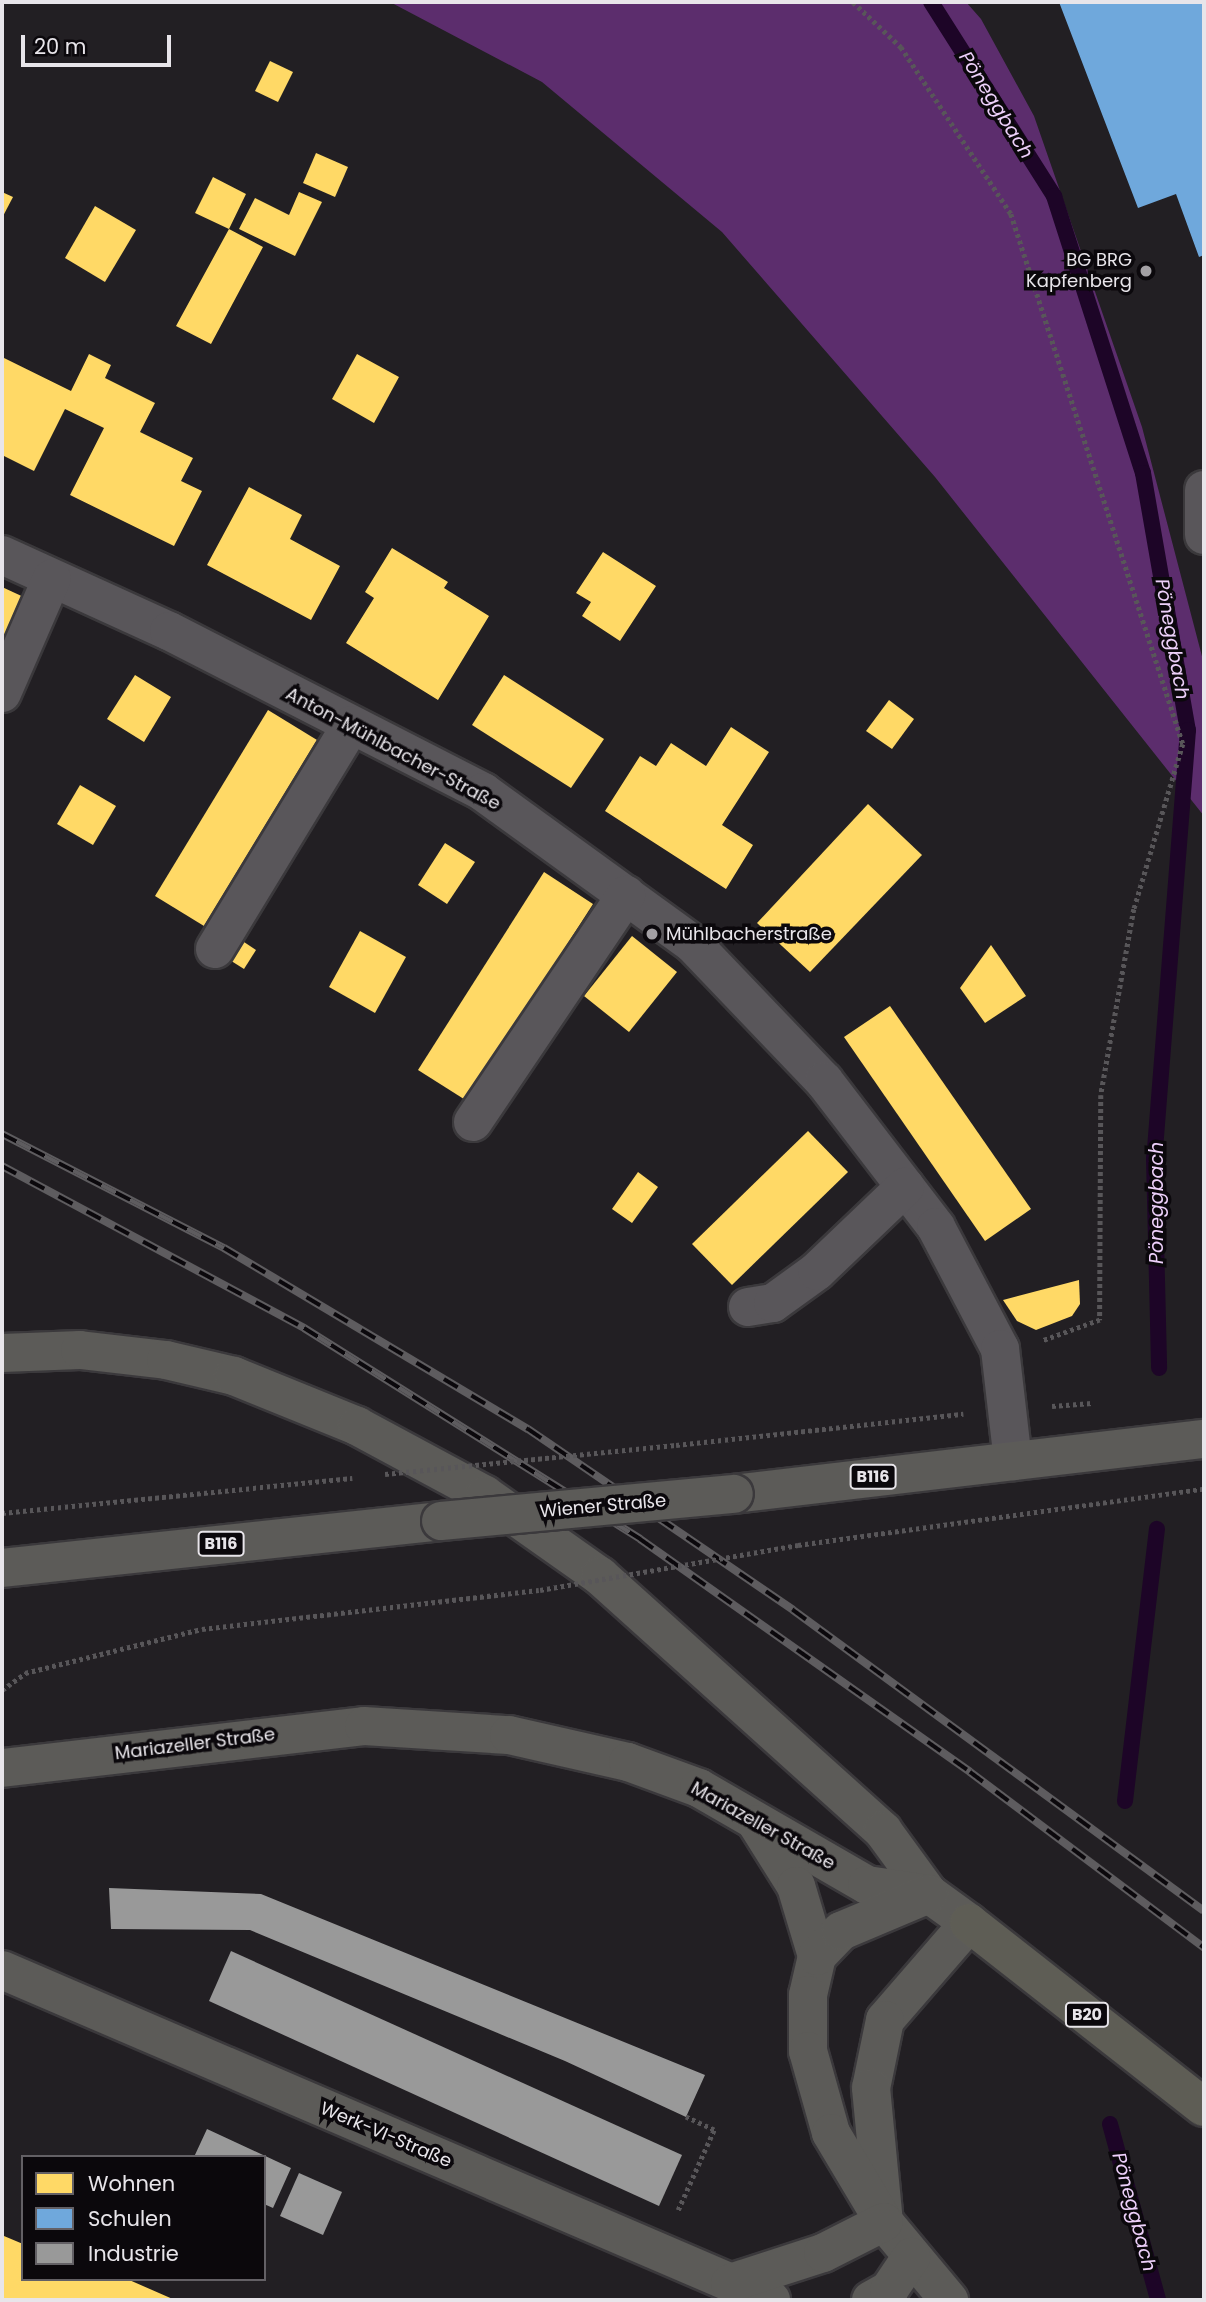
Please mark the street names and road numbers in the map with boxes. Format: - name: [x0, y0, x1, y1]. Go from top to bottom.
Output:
- street label: Anton-Mühlbacher-Straße: [282, 683, 504, 815]
- road number: B116: [848, 1464, 898, 1490]
- street label: Wiener Straße: [539, 1490, 667, 1522]
- road number: B116: [196, 1532, 246, 1556]
- street label: Mariazeller Straße: [114, 1723, 276, 1765]
- street label: Mariazeller Straße: [687, 1777, 839, 1875]
- road number: B20: [1064, 2002, 1110, 2027]
- street label: Werk-VI-Straße: [317, 2098, 455, 2172]

